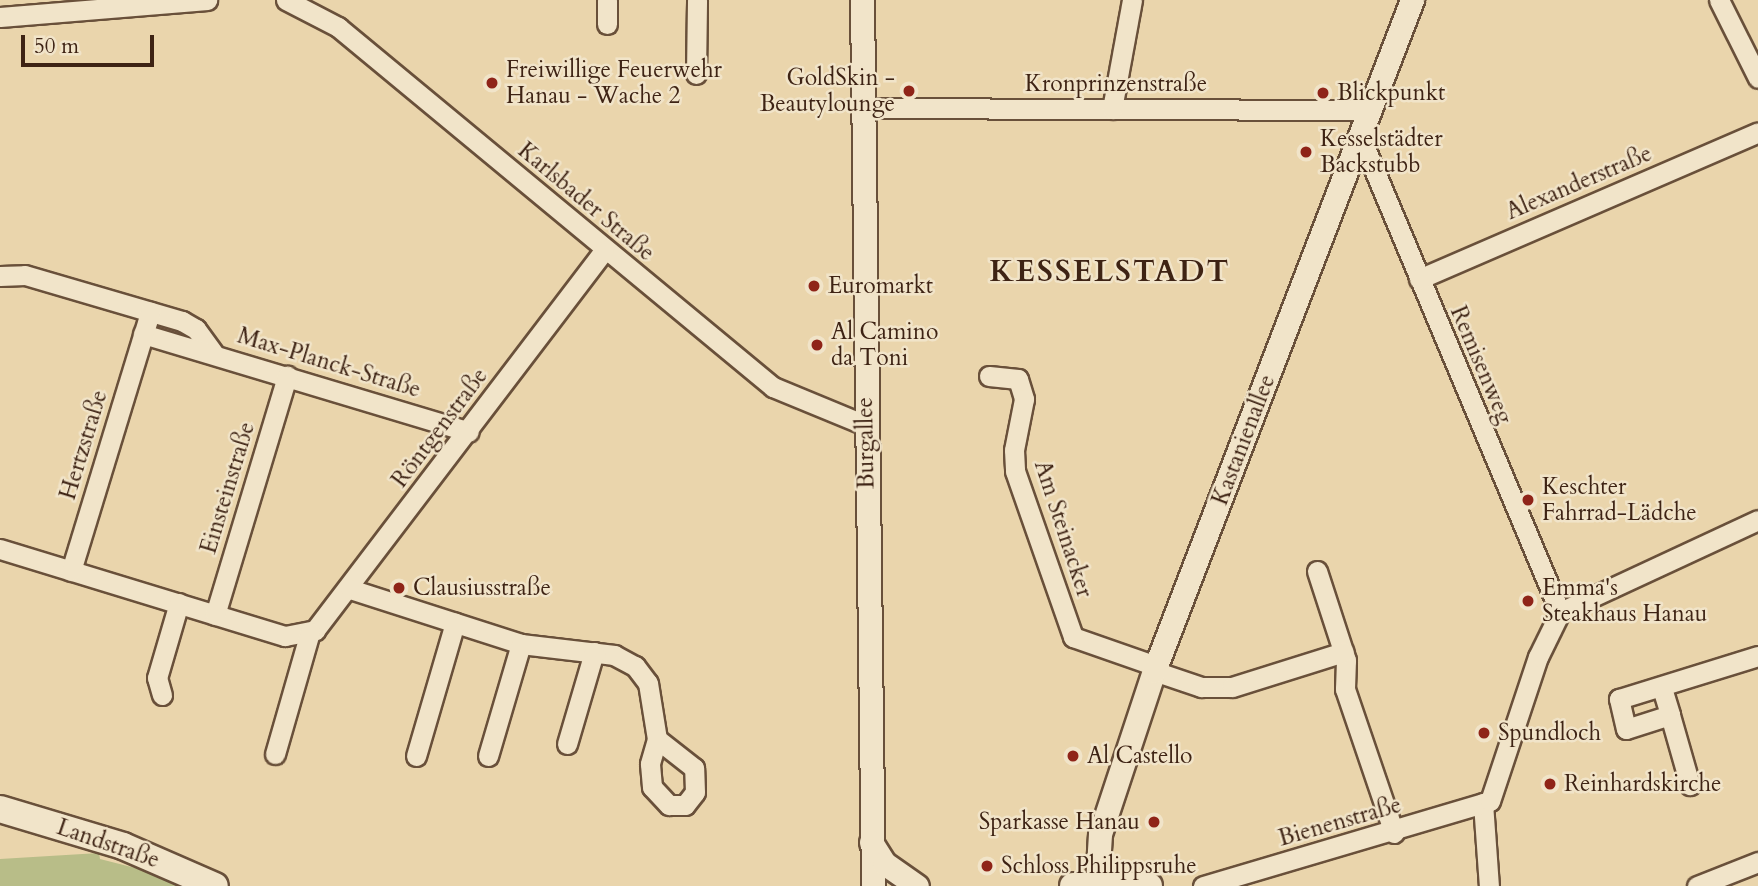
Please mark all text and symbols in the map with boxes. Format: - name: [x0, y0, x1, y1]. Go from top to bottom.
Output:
- scale bar: [24, 21, 158, 65]
- text: 50 m: [34, 32, 79, 61]
- place label: Freiwillige Feuerwehr Hanau - Wache 2: [506, 56, 722, 110]
- place label: GoldSkin - Beautylounge: [760, 64, 895, 118]
- street label: Kronprinzenstraße: [1025, 70, 1207, 98]
- marker: Freiwillige Feuerwehr Hanau - Wache 2: [484, 75, 500, 91]
- place label: Blickpunkt: [1337, 79, 1445, 107]
- marker: GoldSkin - Beautylounge: [901, 83, 917, 99]
- marker: Blickpunkt: [1315, 85, 1331, 101]
- place label: Kesselstädter Backstubb: [1320, 125, 1443, 179]
- street label: Karlsbader Straße: [512, 137, 660, 267]
- street label: Alexanderstraße: [1502, 140, 1656, 226]
- marker: Kesselstädter Backstubb: [1298, 144, 1314, 160]
- district label: KESSELSTADT: [991, 254, 1229, 290]
- place label: Euromarkt: [828, 272, 933, 300]
- marker: Euromarkt: [806, 278, 822, 294]
- street label: Remisenweg: [1444, 302, 1518, 428]
- place label: Al Camino da Toni: [831, 318, 938, 372]
- street label: Max-Planck-Straße: [234, 322, 424, 404]
- marker: Al Camino da Toni: [809, 337, 825, 353]
- street label: Röntgenstraße: [386, 363, 494, 493]
- street label: Kastanienallee: [1206, 371, 1282, 509]
- street label: Hertzstraße: [54, 387, 114, 503]
- street label: Burgallee: [851, 397, 881, 489]
- street label: Einsteinstraße: [195, 419, 261, 557]
- street label: Am Steinacker: [1028, 457, 1098, 601]
- place label: Keschter Fahrrad-Lädche: [1542, 473, 1697, 527]
- marker: Keschter Fahrrad-Lädche: [1520, 492, 1536, 508]
- place label: Clausiusstraße: [413, 574, 551, 602]
- place label: Emma's Steakhaus Hanau: [1542, 574, 1707, 628]
- marker: Clausiusstraße: [391, 580, 407, 596]
- marker: Emma's Steakhaus Hanau: [1520, 593, 1536, 609]
- place label: Spundloch: [1498, 719, 1601, 747]
- marker: Spundloch: [1476, 725, 1492, 741]
- place label: Al Castello: [1087, 742, 1192, 770]
- marker: Al Castello: [1065, 748, 1081, 764]
- place label: Reinhardskirche: [1564, 770, 1722, 798]
- marker: Reinhardskirche: [1542, 776, 1558, 792]
- street label: Bienenstraße: [1275, 791, 1405, 853]
- place label: Sparkasse Hanau: [979, 808, 1140, 836]
- street label: Landstraße: [53, 814, 163, 874]
- marker: Sparkasse Hanau: [1146, 814, 1162, 830]
- place label: Schloss Philippsruhe: [1001, 852, 1197, 880]
- marker: Schloss Philippsruhe: [979, 858, 995, 874]

